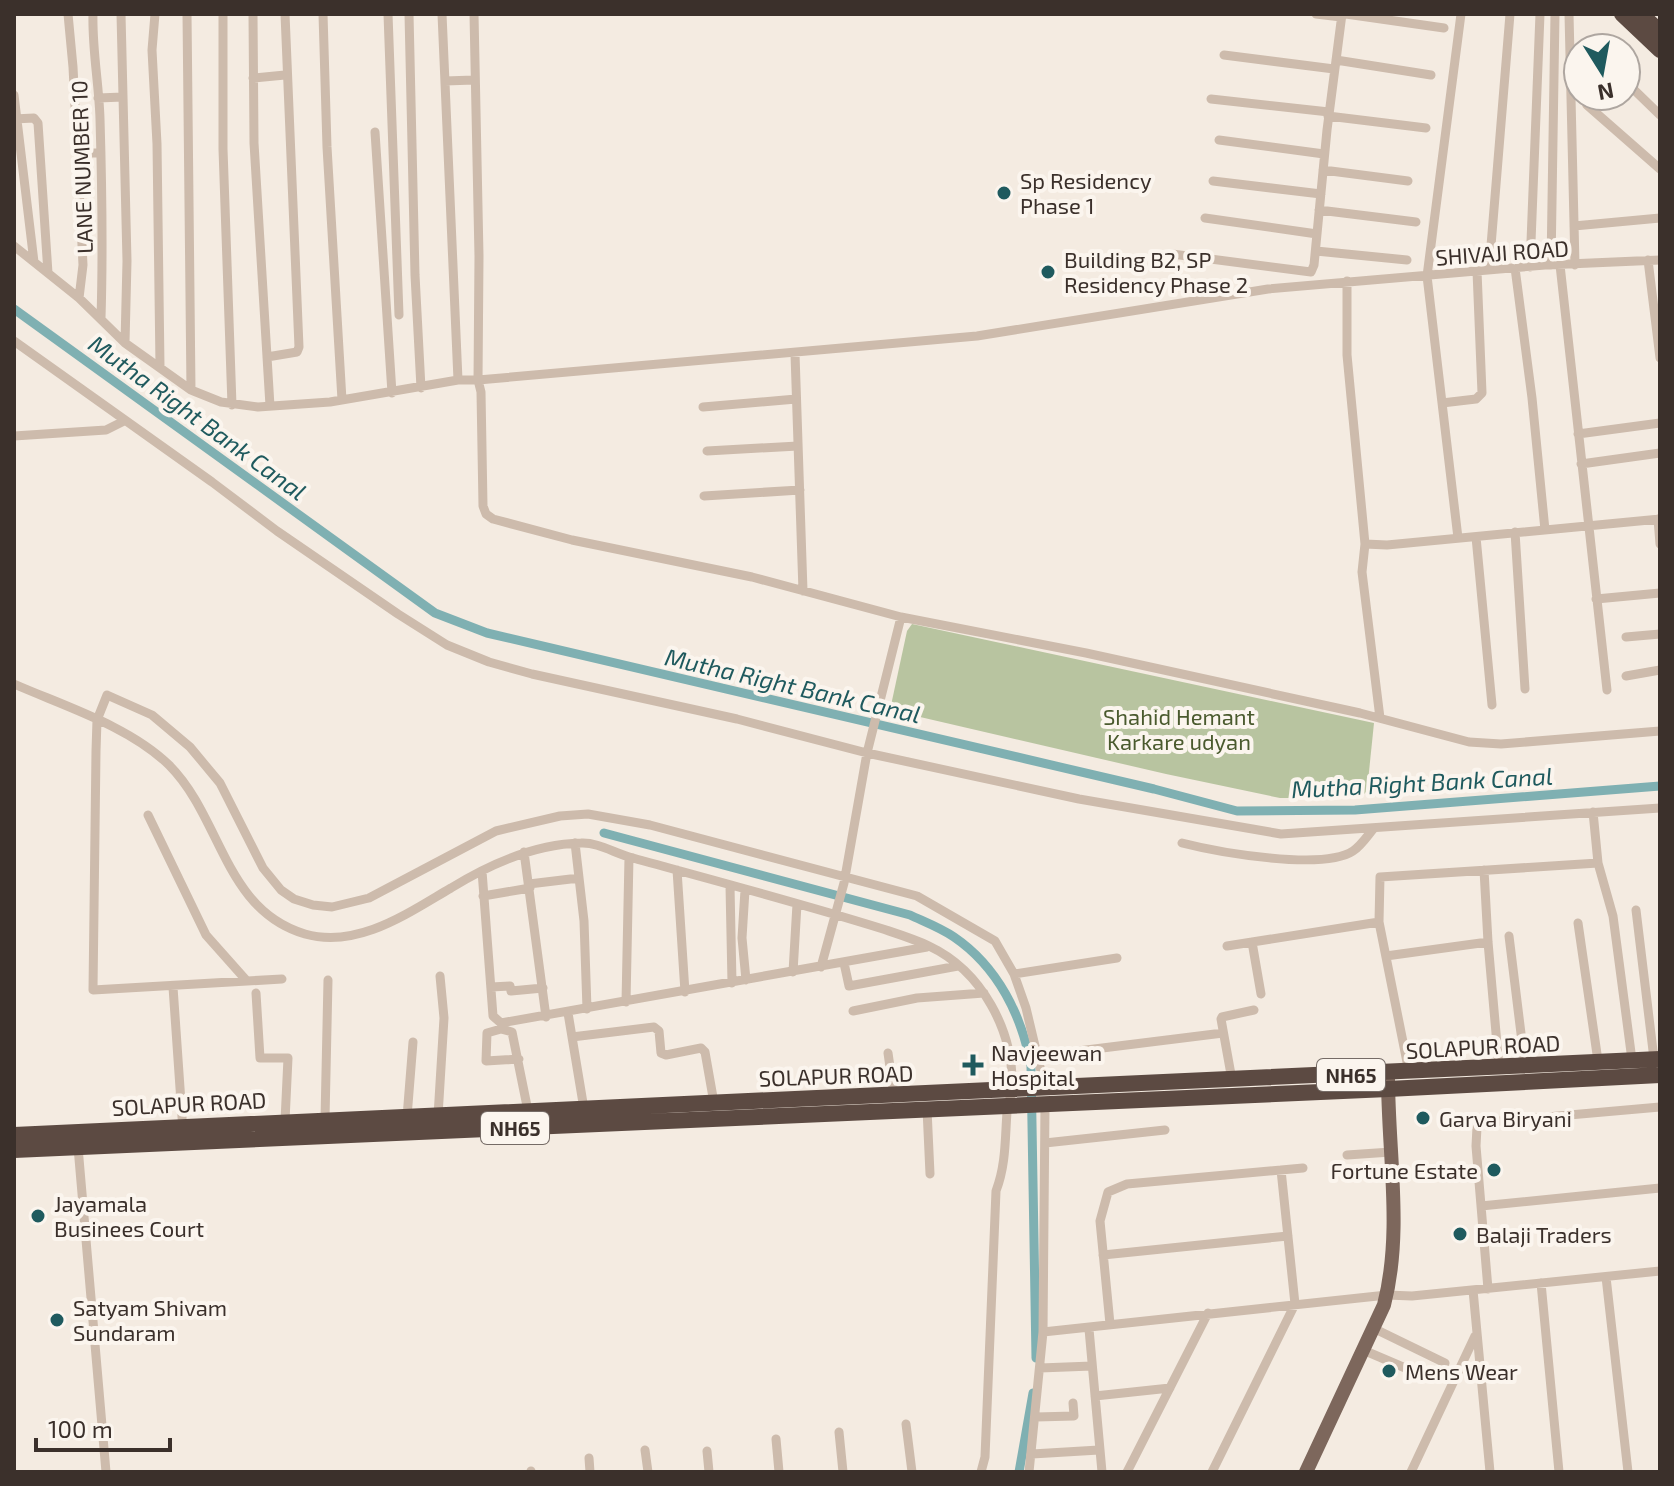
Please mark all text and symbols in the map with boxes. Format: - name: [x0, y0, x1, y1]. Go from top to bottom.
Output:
- north arrow: [1562, 32, 1642, 112]
- text: N: [1596, 78, 1616, 107]
- street label: LANE NUMBER 10: [65, 80, 97, 254]
- place label: Sp Residency Phase 1: [1020, 167, 1152, 218]
- marker: Sp Residency Phase 1: [995, 184, 1013, 202]
- street label: SHIVAJI ROAD: [1434, 234, 1570, 270]
- place label: Building B2, SP Residency Phase 2: [1064, 246, 1248, 297]
- marker: Building B2, SP Residency Phase 2: [1039, 263, 1057, 281]
- water label: Mutha Right Bank Canal: [84, 328, 312, 506]
- water label: Mutha Right Bank Canal: [662, 641, 924, 729]
- park label: Shahid Hemant Karkare udyan: [1103, 703, 1255, 754]
- water label: Mutha Right Bank Canal: [1291, 761, 1553, 803]
- street label: SOLAPUR ROAD: [1405, 1029, 1561, 1063]
- place label: Navjeewan Hospital: [991, 1039, 1102, 1090]
- marker: Navjeewan Hospital: [962, 1054, 984, 1076]
- street label: SOLAPUR ROAD: [758, 1059, 914, 1091]
- road number: NH65: [1317, 1059, 1385, 1091]
- street label: SOLAPUR ROAD: [111, 1086, 267, 1120]
- place label: Garva Biryani: [1439, 1105, 1572, 1131]
- marker: Garva Biryani: [1414, 1109, 1432, 1127]
- road number: NH65: [481, 1112, 549, 1144]
- place label: Fortune Estate: [1331, 1157, 1478, 1183]
- marker: Fortune Estate: [1485, 1161, 1503, 1179]
- place label: Jayamala Businees Court: [54, 1190, 204, 1241]
- marker: Jayamala Businees Court: [29, 1207, 47, 1225]
- place label: Balaji Traders: [1476, 1221, 1612, 1248]
- marker: Balaji Traders: [1451, 1225, 1469, 1243]
- place label: Satyam Shivam Sundaram: [73, 1294, 227, 1345]
- marker: Satyam Shivam Sundaram: [48, 1311, 66, 1329]
- place label: Mens Wear: [1405, 1358, 1518, 1384]
- marker: Mens Wear: [1380, 1362, 1398, 1380]
- scale bar: [36, 1402, 170, 1452]
- text: 100 m: [48, 1414, 113, 1443]

